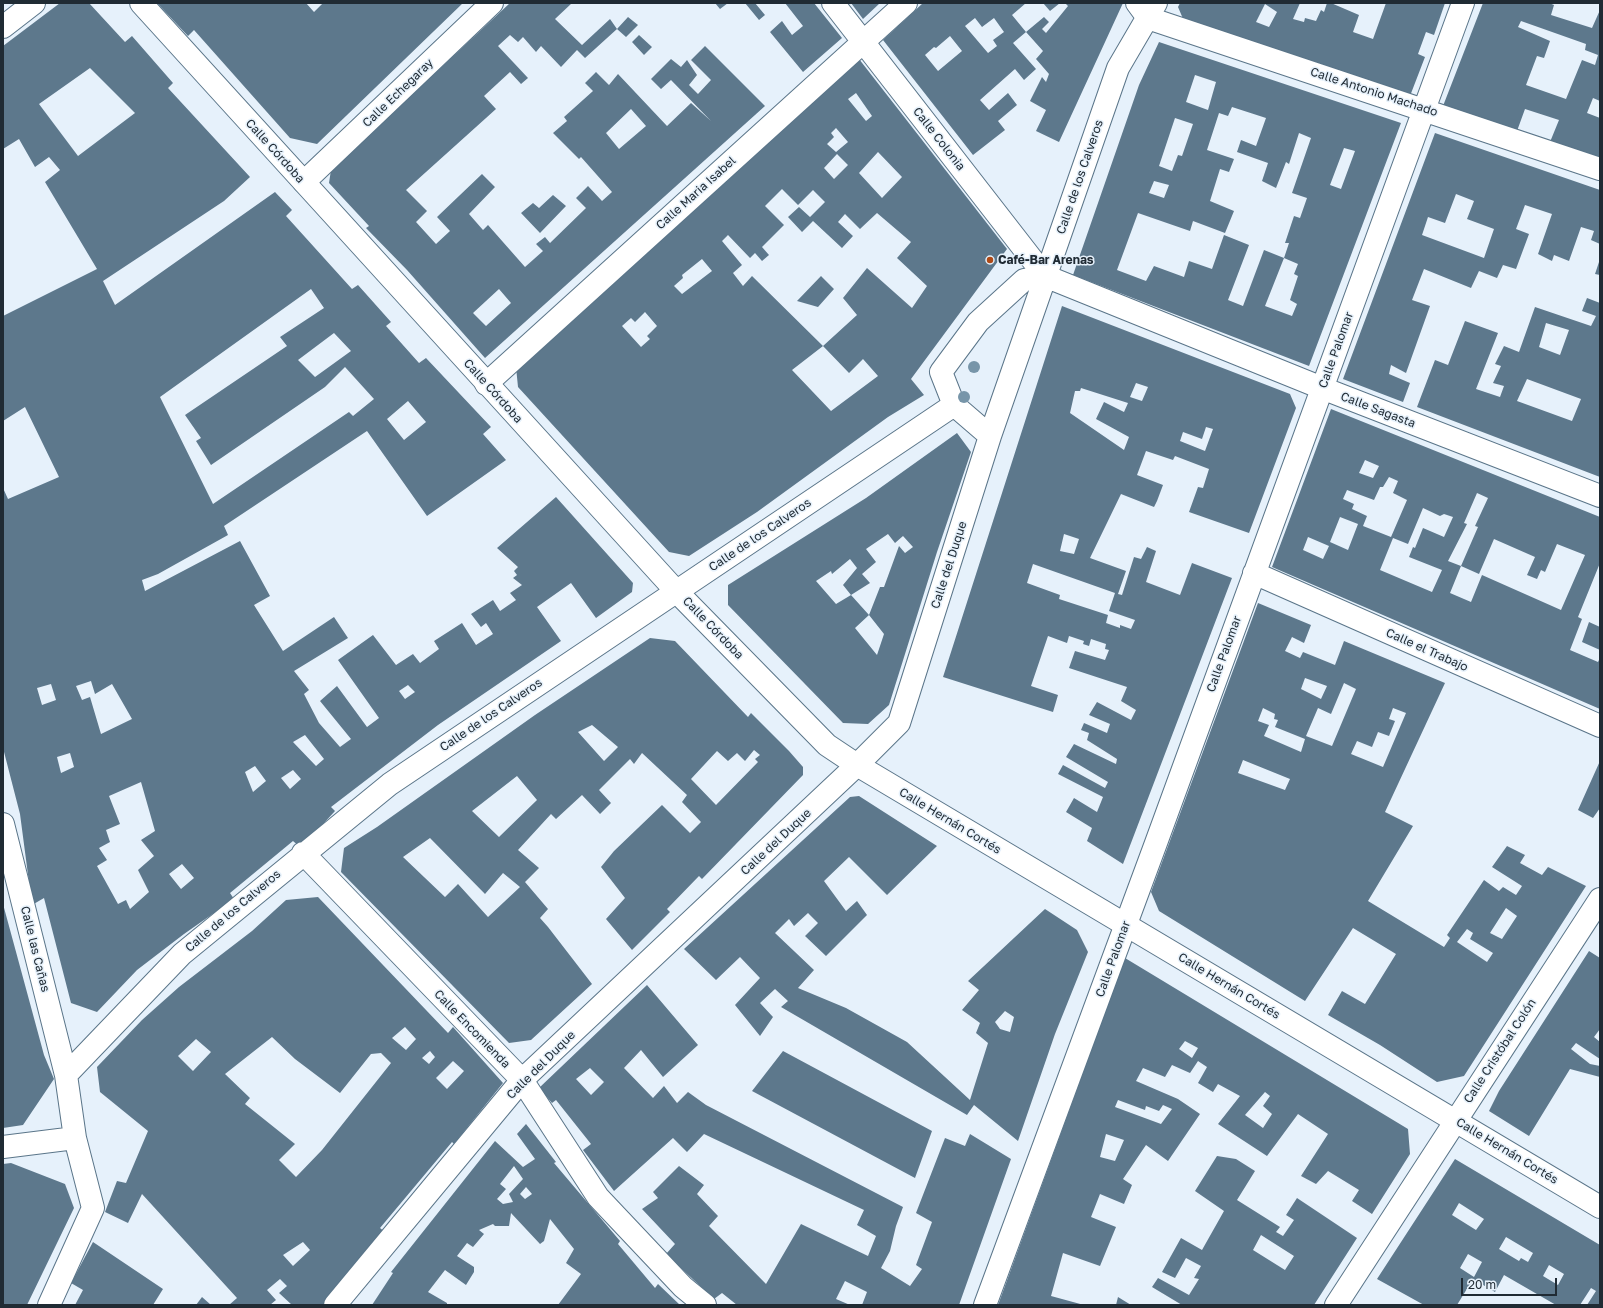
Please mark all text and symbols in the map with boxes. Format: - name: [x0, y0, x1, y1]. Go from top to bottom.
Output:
- street label: Calle Echegaray: [360, 56, 436, 130]
- street label: Calle Antonio Machado: [1309, 65, 1439, 119]
- street label: Calle Colonia: [910, 105, 968, 173]
- street label: Calle Córdoba: [243, 116, 307, 186]
- street label: Calle de los Calveros: [1054, 118, 1106, 236]
- street label: Calle Maria Isabel: [653, 153, 739, 233]
- place label: Café-Bar Arenas: [998, 253, 1094, 267]
- marker: Café-Bar Arenas: [985, 255, 995, 265]
- street label: Calle Palomar: [1316, 310, 1356, 390]
- street label: Calle Córdoba: [461, 356, 525, 426]
- street label: Calle Sagasta: [1339, 389, 1417, 431]
- street label: Calle de los Calveros: [706, 495, 814, 575]
- street label: Calle del Duque: [928, 520, 970, 610]
- street label: Calle Córdoba: [680, 594, 746, 662]
- street label: Calle Palomar: [1204, 614, 1244, 694]
- street label: Calle el Trabajo: [1384, 625, 1470, 675]
- street label: Calle de los Calveros: [437, 675, 545, 755]
- street label: Calle Hernán Cortés: [897, 785, 1003, 857]
- street label: Calle del Duque: [738, 806, 814, 878]
- street label: Calle de los Calveros: [182, 867, 284, 955]
- street label: Calle las Cañas: [17, 905, 53, 993]
- street label: Calle Palomar: [1093, 919, 1133, 999]
- street label: Calle Hernán Cortés: [1176, 950, 1282, 1022]
- street label: Calle Encomienda: [431, 987, 513, 1071]
- street label: Calle Cristóbal Colón: [1461, 996, 1539, 1106]
- street label: Calle del Duque: [504, 1028, 578, 1102]
- street label: Calle Hernán Cortés: [1454, 1115, 1560, 1187]
- scale bar: [1463, 1270, 1559, 1296]
- text: 20 m: [1468, 1277, 1496, 1292]

